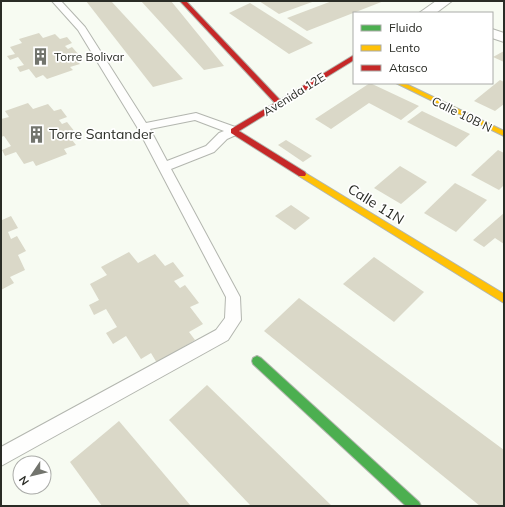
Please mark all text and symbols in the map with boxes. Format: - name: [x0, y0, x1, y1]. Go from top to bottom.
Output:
- legend: [353, 12, 493, 84]
- text: Fluido: [389, 20, 423, 35]
- text: Lento: [389, 40, 420, 55]
- building icon: Torre Bolivar: [31, 46, 51, 66]
- place label: Torre Bolivar: [54, 49, 125, 64]
- text: Atasco: [389, 60, 428, 75]
- street label: Avenida 12E: [260, 69, 328, 119]
- street label: Calle 10B N: [429, 93, 495, 135]
- building icon: Torre Santander: [26, 124, 46, 144]
- place label: Torre Santander: [49, 125, 155, 143]
- street label: Calle 11N: [345, 180, 407, 228]
- north arrow: [12, 455, 52, 495]
- text: N: [16, 473, 32, 488]

